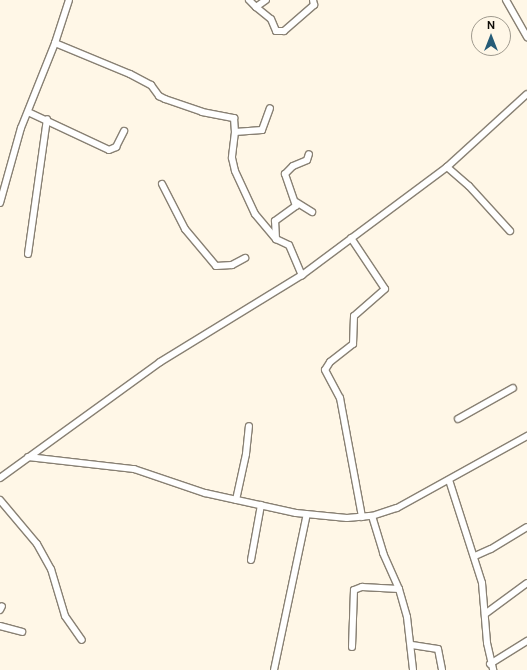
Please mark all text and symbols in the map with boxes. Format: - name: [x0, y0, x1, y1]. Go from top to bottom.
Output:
- north arrow: [471, 16, 511, 56]
- text: N: [487, 18, 495, 32]

